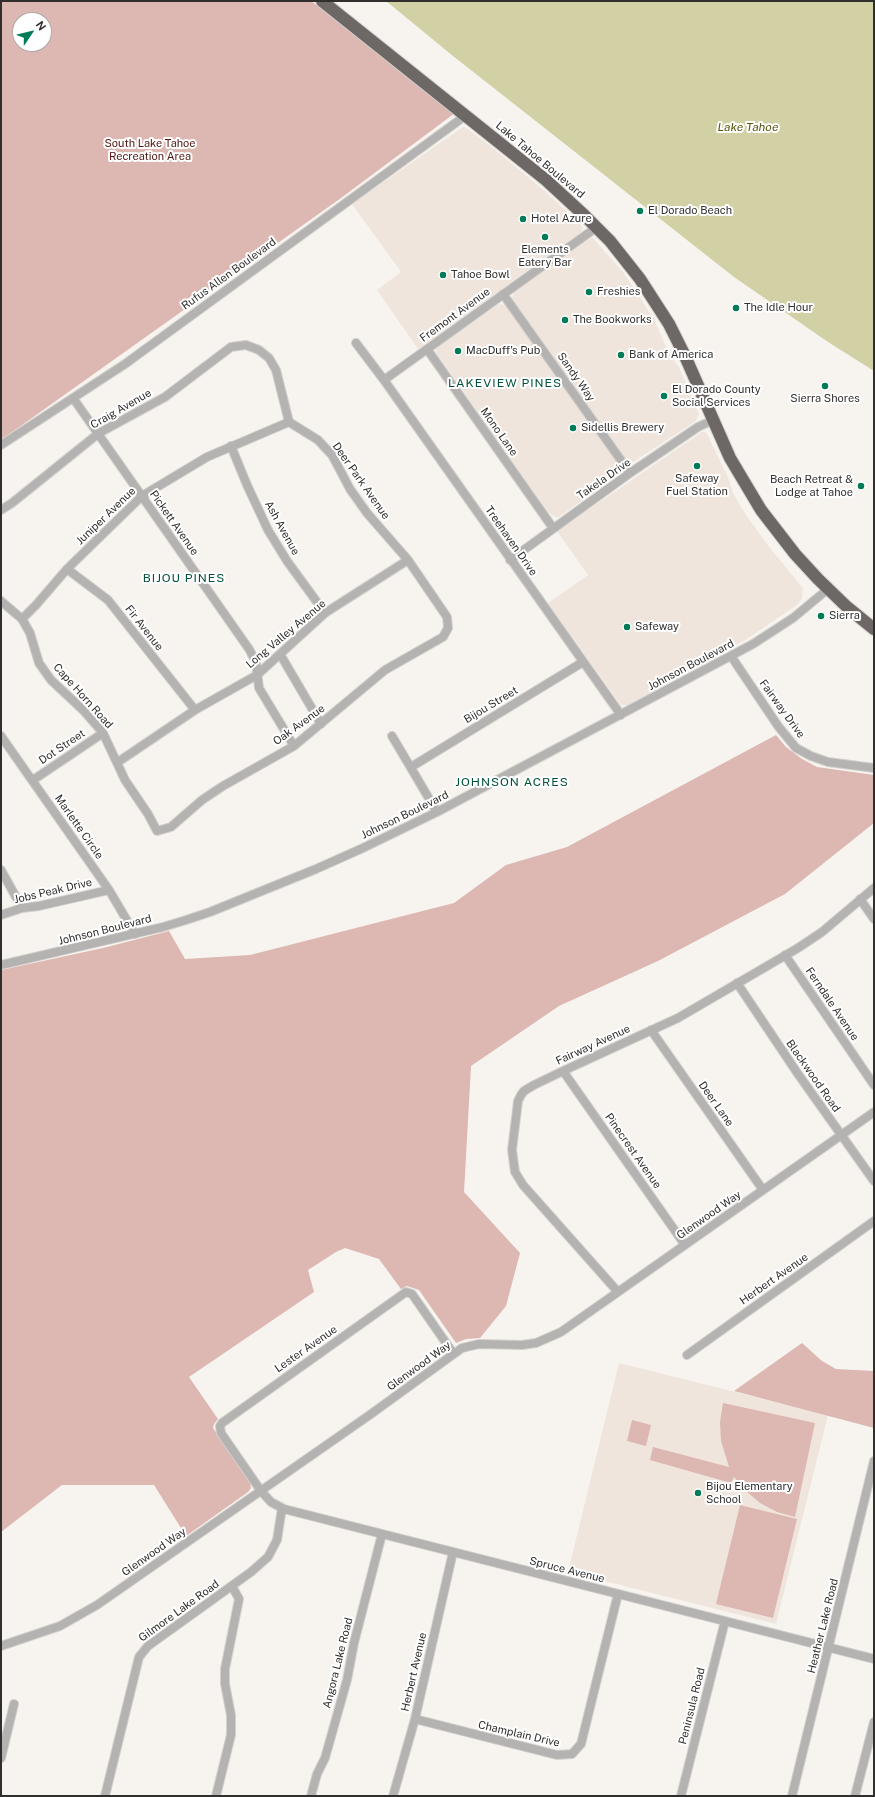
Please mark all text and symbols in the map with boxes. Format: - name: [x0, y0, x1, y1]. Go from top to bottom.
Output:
- north arrow: [12, 12, 52, 52]
- text: N: [34, 19, 48, 33]
- street label: Lake Tahoe Boulevard: [493, 119, 587, 201]
- water label: Lake Tahoe: [718, 120, 778, 134]
- park label: South Lake Tahoe Recreation Area: [104, 137, 196, 163]
- place label: El Dorado Beach: [648, 204, 732, 218]
- marker: El Dorado Beach: [635, 206, 645, 216]
- place label: Hotel Azure: [531, 212, 592, 226]
- marker: Hotel Azure: [518, 214, 528, 224]
- marker: Elements Eatery Bar: [540, 232, 550, 242]
- street label: Rufus Allen Boulevard: [179, 235, 279, 313]
- place label: Elements Eatery Bar: [518, 243, 572, 269]
- place label: Tahoe Bowl: [451, 268, 510, 282]
- marker: Tahoe Bowl: [438, 270, 448, 280]
- street label: Fremont Avenue: [417, 285, 493, 345]
- place label: Freshies: [597, 285, 640, 299]
- marker: Freshies: [584, 287, 594, 297]
- place label: The Idle Hour: [744, 301, 813, 315]
- marker: The Idle Hour: [731, 303, 741, 313]
- place label: The Bookworks: [573, 313, 652, 327]
- marker: The Bookworks: [560, 315, 570, 325]
- place label: MacDuff's Pub: [466, 344, 540, 358]
- marker: MacDuff's Pub: [453, 346, 463, 356]
- place label: Bank of America: [629, 348, 713, 362]
- street label: Sandy Way: [554, 350, 598, 404]
- marker: Bank of America: [616, 350, 626, 360]
- district label: LAKEVIEW PINES: [448, 376, 562, 390]
- marker: Sierra Shores: [820, 381, 830, 391]
- place label: El Dorado County Social Services: [672, 383, 761, 409]
- street label: Craig Avenue: [88, 386, 154, 432]
- marker: El Dorado County Social Services: [659, 391, 669, 401]
- place label: Sierra Shores: [790, 392, 860, 406]
- street label: Mono Lane: [478, 405, 520, 459]
- place label: Sidellis Brewery: [581, 421, 664, 435]
- marker: Sidellis Brewery: [568, 423, 578, 433]
- street label: Deer Park Avenue: [330, 440, 392, 522]
- street label: Takela Drive: [575, 456, 633, 502]
- marker: Safeway Fuel Station: [692, 461, 702, 471]
- place label: Safeway Fuel Station: [666, 472, 728, 498]
- place label: Beach Retreat & Lodge at Tahoe: [770, 473, 853, 499]
- marker: Beach Retreat & Lodge at Tahoe: [856, 481, 866, 491]
- street label: Juniper Avenue: [74, 484, 138, 548]
- street label: Pickett Avenue: [147, 488, 201, 558]
- street label: Ash Avenue: [262, 499, 302, 557]
- street label: Treehaven Drive: [482, 504, 540, 578]
- district label: BIJOU PINES: [143, 571, 225, 585]
- street label: Long Valley Avenue: [243, 597, 329, 671]
- street label: Fir Avenue: [122, 603, 166, 653]
- place label: Sierra: [829, 609, 860, 623]
- marker: Sierra: [816, 611, 826, 621]
- place label: Safeway: [635, 620, 679, 634]
- marker: Safeway: [622, 622, 632, 632]
- street label: Johnson Boulevard: [646, 637, 736, 693]
- street label: Cape Horn Road: [50, 661, 116, 731]
- street label: Fairway Drive: [756, 677, 808, 741]
- street label: Bijou Street: [462, 684, 520, 726]
- street label: Oak Avenue: [271, 702, 327, 748]
- street label: Dot Street: [36, 727, 88, 767]
- district label: JOHNSON ACRES: [455, 775, 569, 789]
- street label: Johnson Boulevard: [359, 788, 451, 842]
- street label: Marlette Circle: [52, 792, 106, 862]
- street label: Jobs Peak Drive: [13, 876, 93, 906]
- street label: Johnson Boulevard: [57, 912, 153, 948]
- street label: Ferndale Avenue: [803, 965, 861, 1043]
- street label: Fairway Avenue: [554, 1022, 632, 1068]
- street label: Blackwood Road: [783, 1037, 843, 1115]
- street label: Deer Lane: [696, 1079, 736, 1129]
- street label: Pinecrest Avenue: [602, 1111, 664, 1191]
- street label: Glenwood Way: [674, 1188, 744, 1242]
- street label: Herbert Avenue: [737, 1250, 811, 1308]
- street label: Lester Avenue: [272, 1323, 340, 1375]
- street label: Glenwood Way: [385, 1338, 453, 1394]
- place label: Bijou Elementary School: [706, 1480, 793, 1506]
- marker: Bijou Elementary School: [693, 1488, 703, 1498]
- street label: Glenwood Way: [119, 1525, 189, 1579]
- street label: Spruce Avenue: [528, 1554, 606, 1586]
- street label: Gilmore Lake Road: [136, 1577, 222, 1645]
- street label: Heather Lake Road: [805, 1577, 841, 1675]
- street label: Angora Lake Road: [320, 1616, 356, 1710]
- street label: Herbert Avenue: [399, 1631, 429, 1713]
- street label: Peninsula Road: [676, 1666, 708, 1746]
- street label: Champlain Drive: [477, 1718, 561, 1750]

